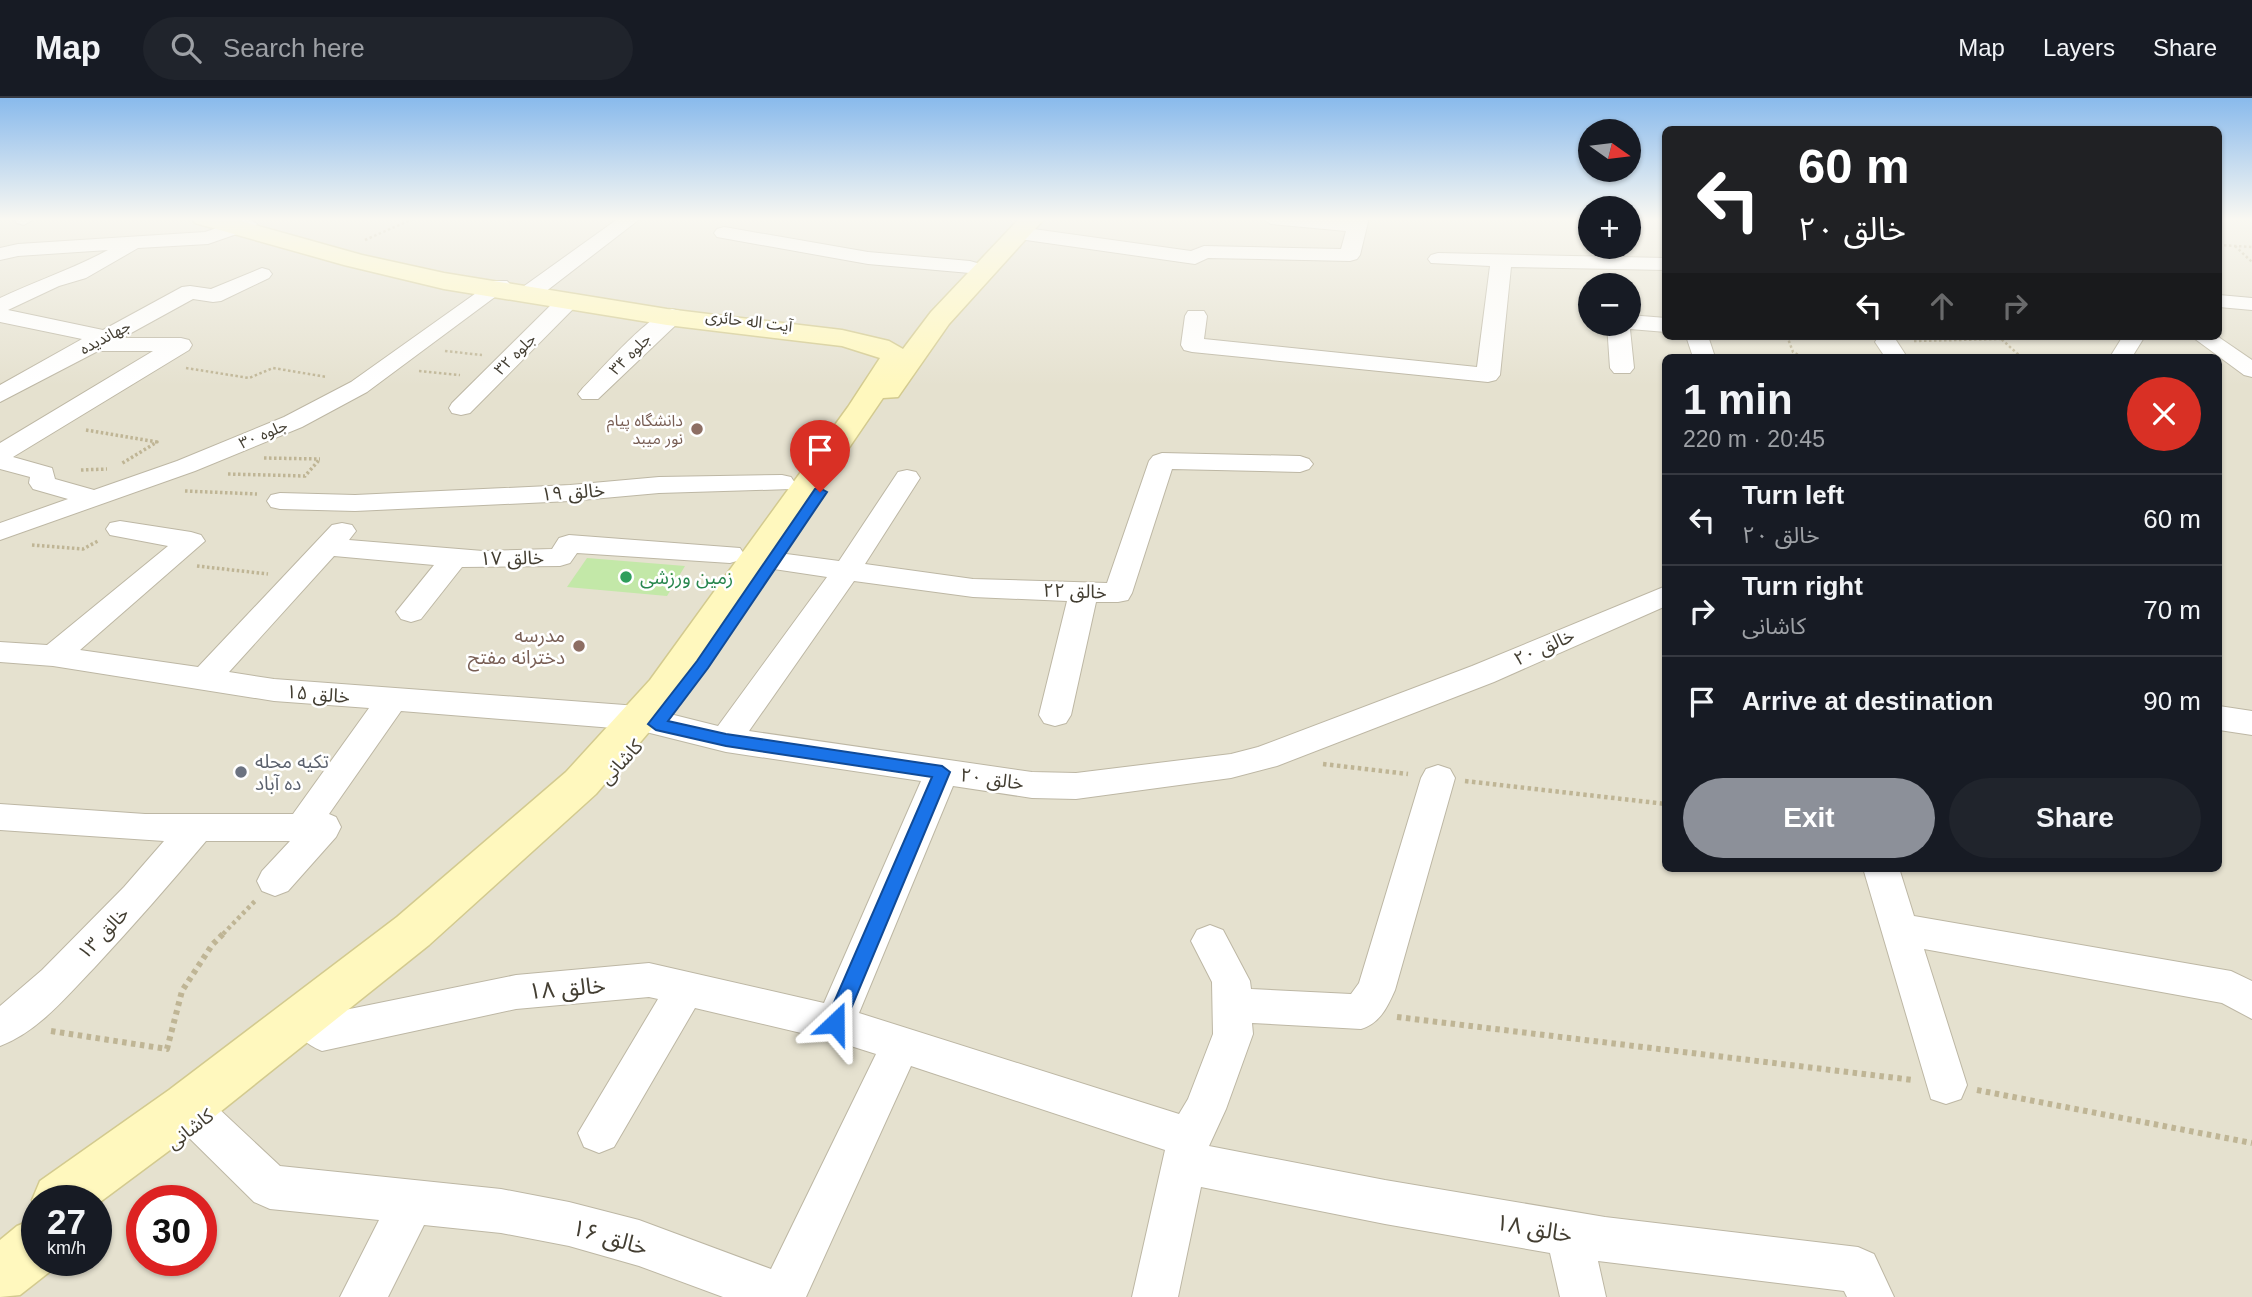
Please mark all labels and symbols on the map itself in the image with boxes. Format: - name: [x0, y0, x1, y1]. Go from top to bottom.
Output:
- north arrow: [1578, 119, 1642, 182]
- street label: آیت اله حائری: [704, 307, 795, 336]
- street label: جهاندیده: [77, 317, 134, 358]
- street label: جلوه ۳۲: [491, 330, 540, 379]
- street label: جلوه ۳۴: [606, 330, 655, 379]
- place label: دانشگاه پیام نور میبد: [607, 412, 683, 448]
- street label: جلوه ۳۰: [236, 416, 290, 453]
- pin: [790, 420, 850, 492]
- marker: دانشگاه پیام نور میبد: [689, 421, 705, 437]
- street label: خالق ۱۹: [540, 479, 606, 506]
- street label: خالق ۱۷: [480, 547, 544, 570]
- place label: زمین ورزشی: [640, 567, 733, 589]
- marker: زمین ورزشی: [618, 569, 634, 585]
- street label: خالق ۲۲: [1043, 579, 1107, 604]
- street label: خالق ۲۰: [1510, 624, 1578, 671]
- place label: مدرسه دخترانه مفتح: [468, 625, 565, 672]
- marker: مدرسه دخترانه مفتح: [571, 638, 587, 654]
- street label: خالق ۱۵: [285, 681, 351, 708]
- street label: کاشانی: [595, 735, 648, 789]
- place label: تکیه محله ده آباد: [255, 751, 329, 794]
- marker: تکیه محله ده آباد: [233, 764, 249, 780]
- street label: خالق ۲۰: [959, 764, 1025, 795]
- street label: خالق ۱۳: [73, 903, 134, 964]
- street label: خالق ۱۸: [527, 972, 607, 1005]
- position arrow: [798, 986, 872, 1060]
- street label: کاشانی: [163, 1104, 219, 1154]
- speed limit sign: 30: [126, 1185, 217, 1276]
- street label: خالق ۱۸: [1493, 1208, 1574, 1249]
- street label: خالق ۱۶: [569, 1214, 651, 1261]

